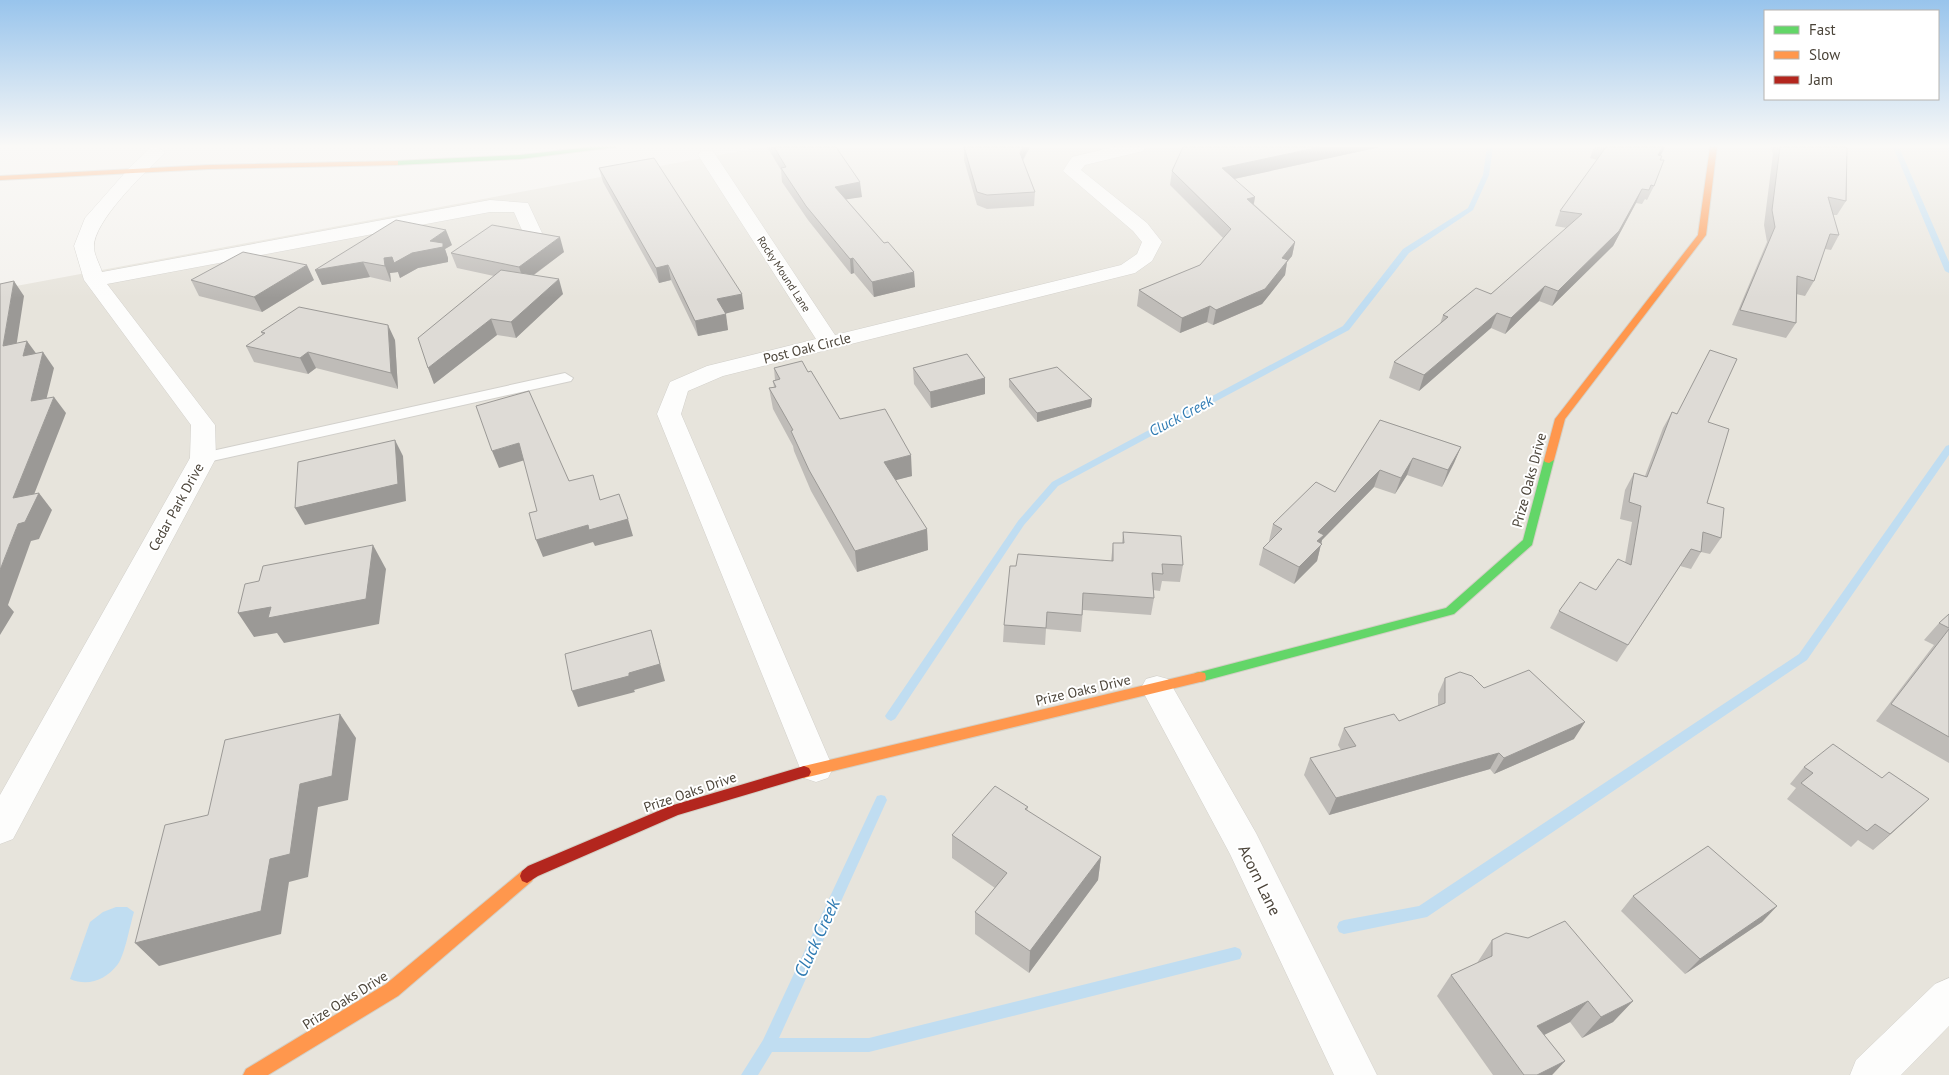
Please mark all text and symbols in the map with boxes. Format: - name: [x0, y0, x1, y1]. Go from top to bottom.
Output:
- legend: [1764, 10, 1939, 100]
- text: Fast: [1809, 20, 1836, 39]
- text: Slow: [1809, 45, 1840, 64]
- text: Jam: [1808, 70, 1833, 89]
- street label: Rocky Mound Lane: [754, 233, 814, 315]
- street label: Post Oak Circle: [761, 328, 853, 368]
- water label: Cluck Creek: [1146, 390, 1217, 440]
- street label: Prize Oaks Drive: [1508, 431, 1550, 529]
- street label: Cedar Park Drive: [144, 460, 208, 554]
- street label: Prize Oaks Drive: [1034, 670, 1132, 710]
- street label: Prize Oaks Drive: [641, 768, 739, 816]
- street label: Acorn Lane: [1234, 842, 1286, 918]
- water label: Cluck Creek: [788, 894, 845, 981]
- street label: Prize Oaks Drive: [299, 967, 391, 1033]

